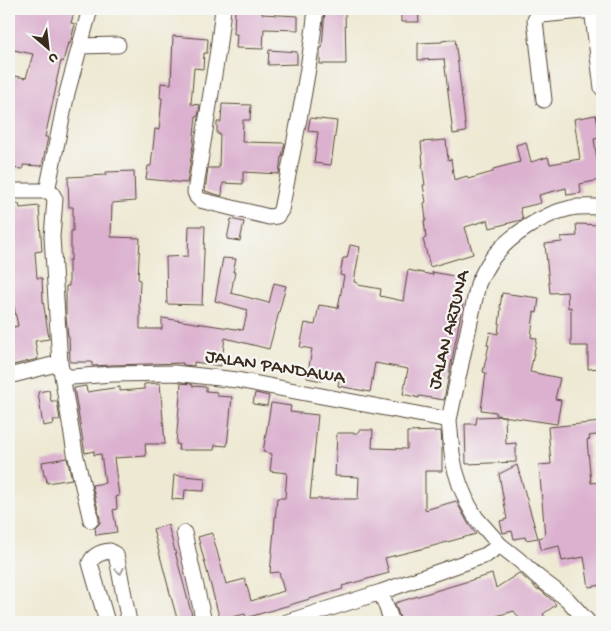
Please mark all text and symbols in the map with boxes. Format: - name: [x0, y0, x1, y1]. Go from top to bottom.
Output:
- north arrow: [22, 22, 72, 72]
- text: U: [45, 48, 60, 67]
- street label: JALAN ARJUNA: [424, 266, 476, 392]
- street label: JALAN PANDAWA: [203, 346, 348, 391]
- one-way arrow: [114, 566, 124, 575]

